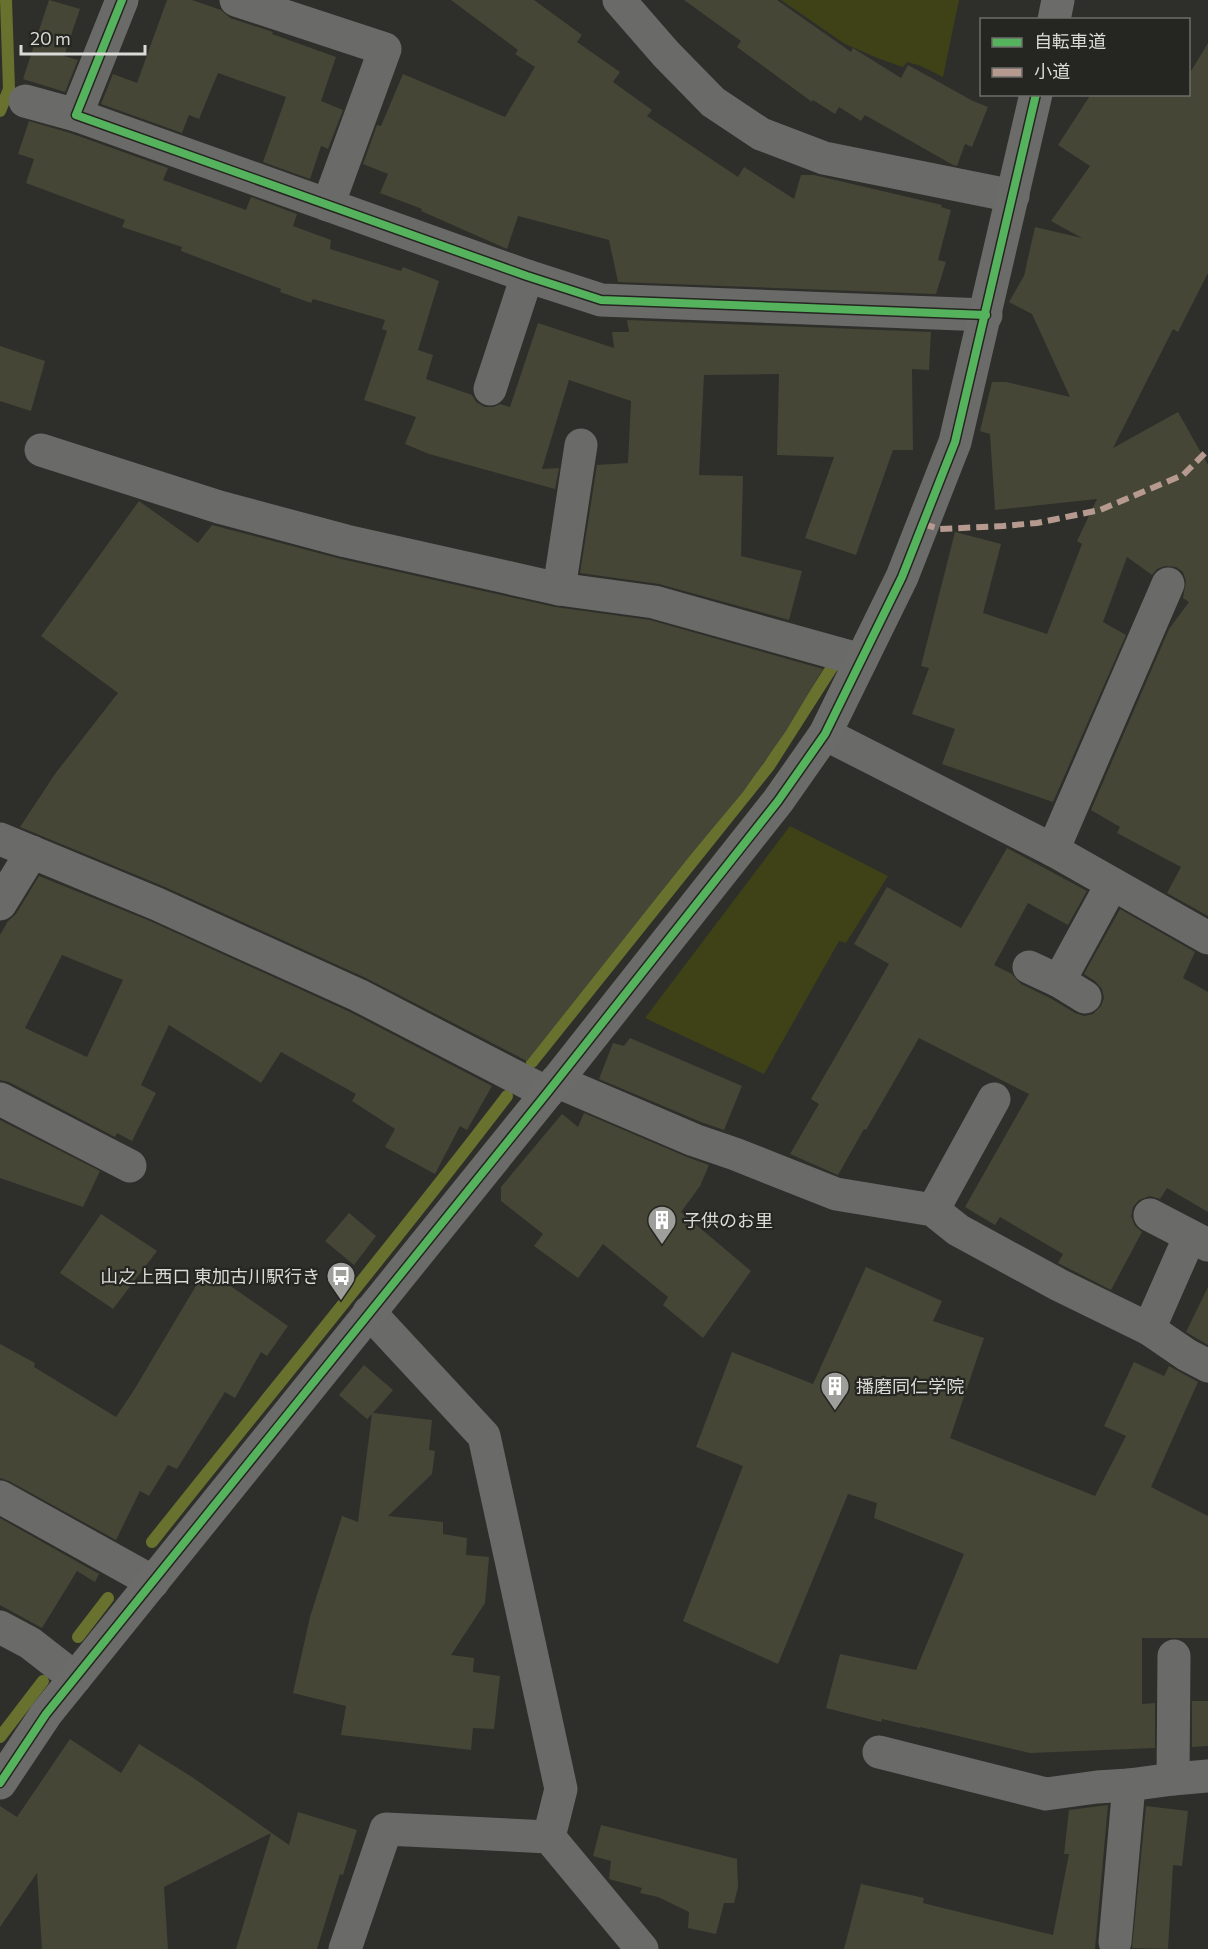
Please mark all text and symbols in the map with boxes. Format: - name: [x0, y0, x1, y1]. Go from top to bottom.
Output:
- scale bar: [21, 18, 146, 56]
- legend: [980, 18, 1190, 96]
- text: 20 m: [30, 27, 71, 49]
- text: 自転車道: [1034, 30, 1106, 52]
- text: 小道: [1034, 60, 1070, 82]
- building icon: 子供のお里: [646, 1204, 678, 1246]
- place label: 子供のお里: [683, 1209, 773, 1231]
- bus stop icon: 山之上西口 東加古川駅行き: [325, 1260, 357, 1302]
- place label: 山之上西口 東加古川駅行き: [101, 1265, 320, 1287]
- building icon: 播磨同仁学院: [819, 1370, 851, 1412]
- place label: 播磨同仁学院: [856, 1375, 964, 1397]

